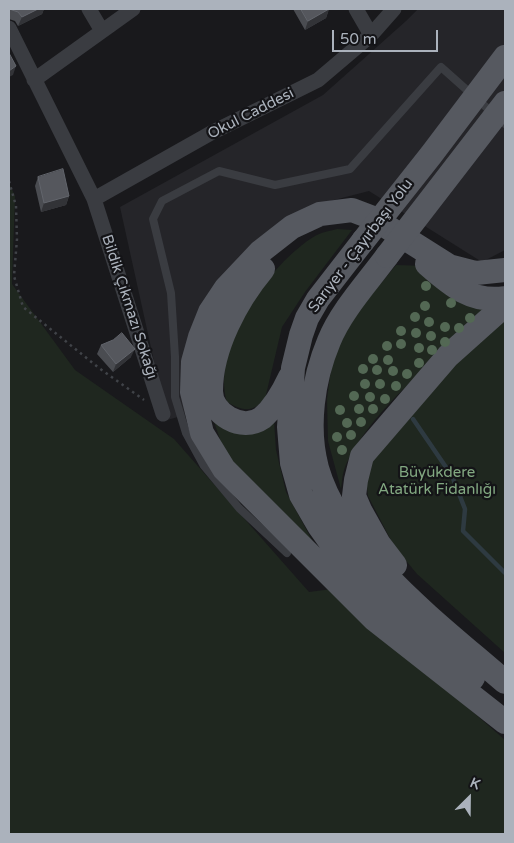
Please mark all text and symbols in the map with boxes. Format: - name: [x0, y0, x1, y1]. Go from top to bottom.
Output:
- scale bar: [334, 20, 440, 52]
- text: 50 m: [340, 30, 377, 48]
- street label: Okul Caddesi: [205, 85, 297, 143]
- street label: Sarıyer - Çayırbaşı Yolu: [305, 176, 417, 316]
- street label: Bildik Çıkmazı Sokağı: [97, 233, 161, 381]
- park label: Büyükdere Atatürk Fidanlığı: [378, 464, 496, 499]
- north arrow: [444, 773, 494, 823]
- text: K: [467, 774, 483, 793]

